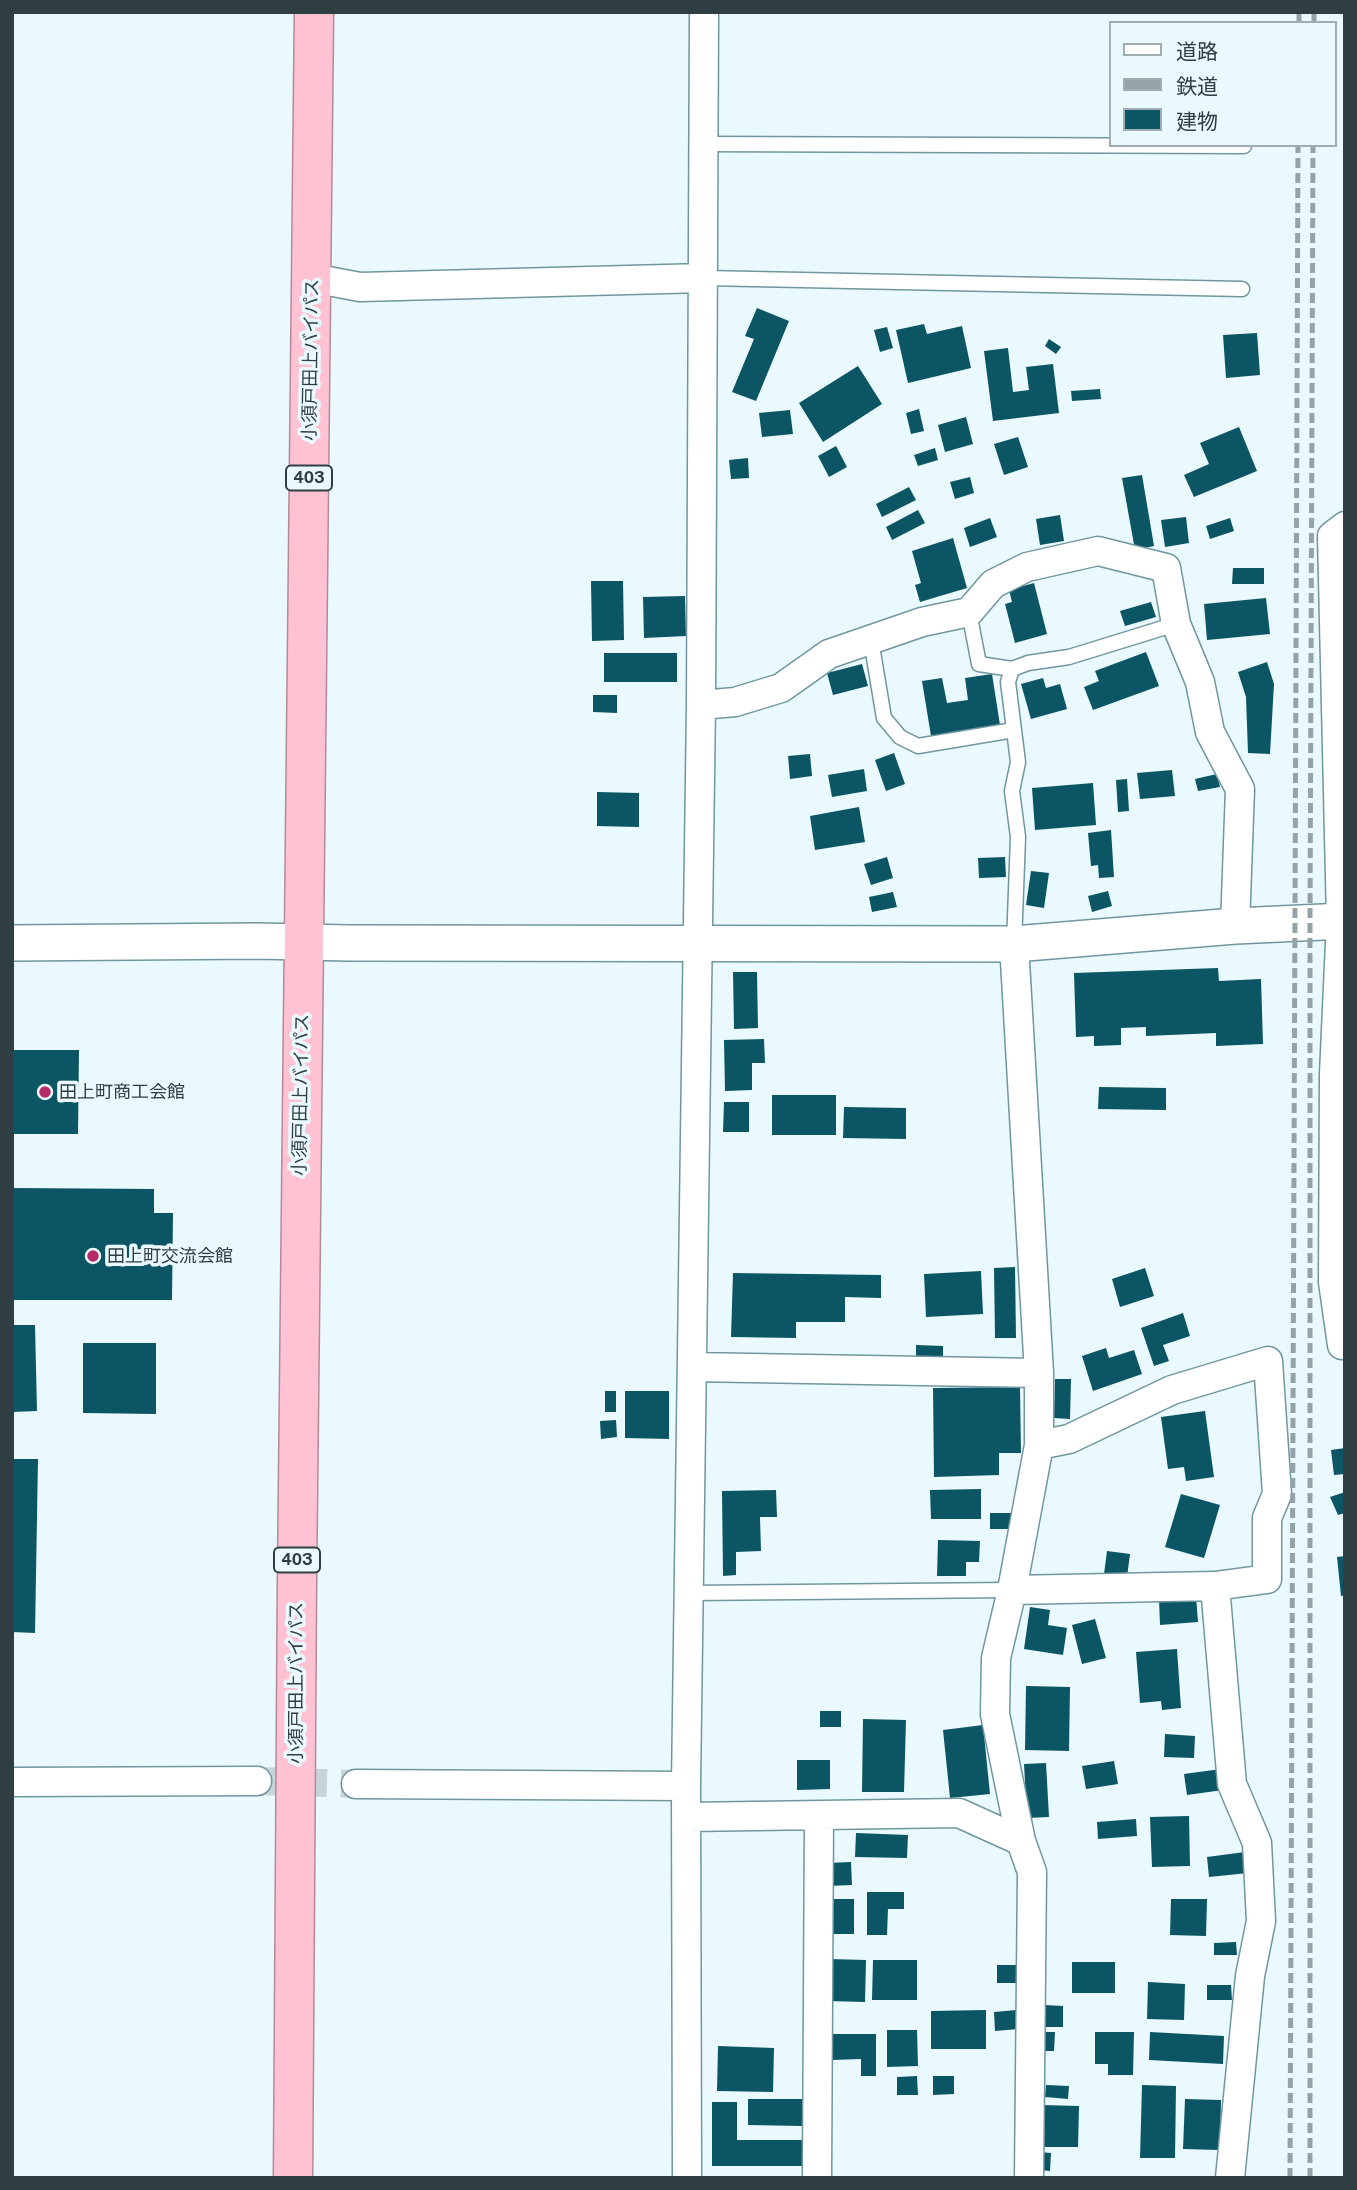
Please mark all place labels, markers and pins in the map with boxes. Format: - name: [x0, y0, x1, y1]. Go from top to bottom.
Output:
- place label: 田上町商工会館: [59, 1081, 185, 1103]
- marker: 田上町商工会館: [37, 1084, 53, 1100]
- place label: 田上町交流会館: [107, 1245, 233, 1267]
- marker: 田上町交流会館: [85, 1248, 101, 1264]

